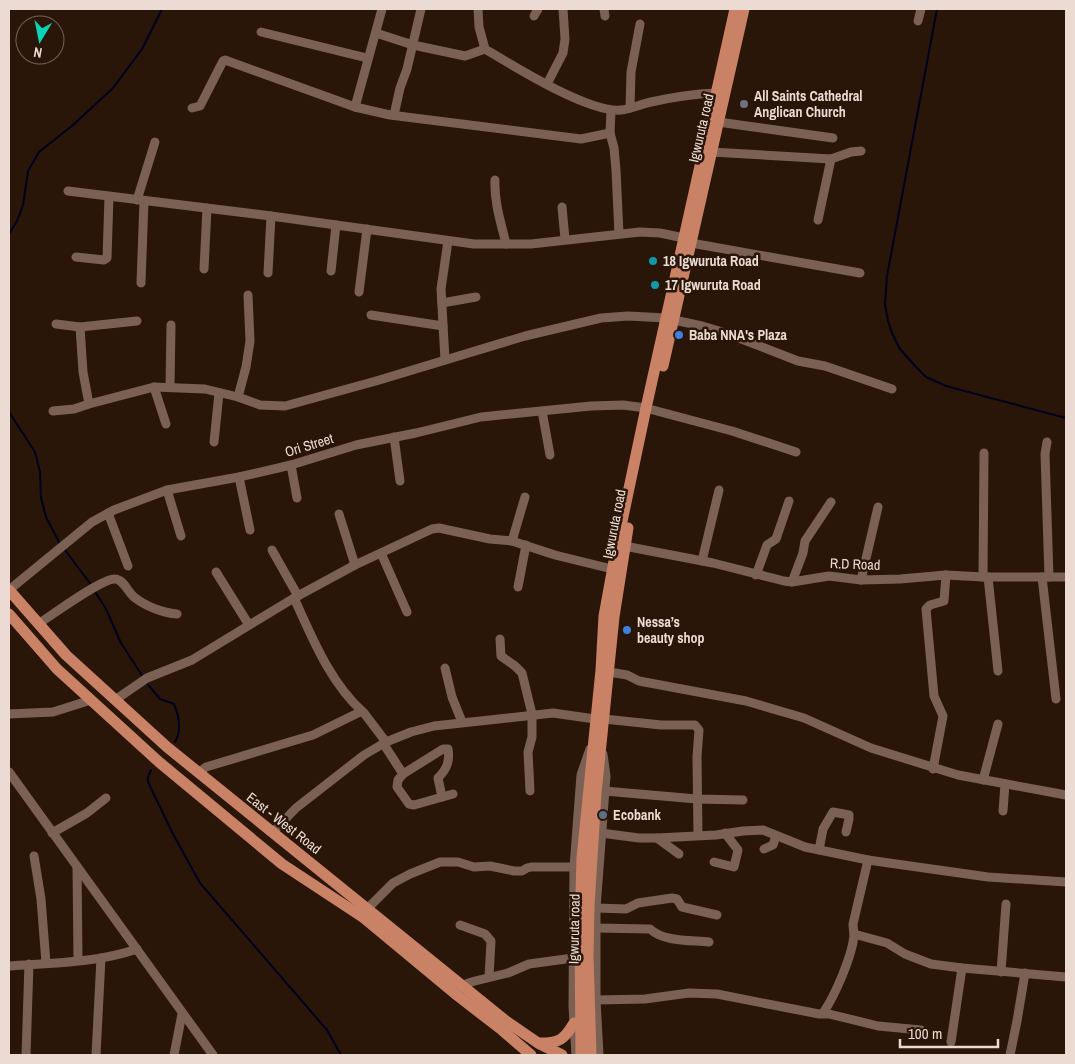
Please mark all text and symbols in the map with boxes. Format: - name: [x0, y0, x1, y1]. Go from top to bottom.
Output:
- north arrow: [15, 15, 65, 65]
- text: N: [32, 43, 43, 62]
- place label: All Saints Cathedral Anglican Church: [754, 87, 862, 121]
- street label: Igwuruta road: [684, 92, 718, 164]
- marker: All Saints Cathedral Anglican Church: [738, 98, 750, 110]
- place label: 18 Igwuruta Road: [663, 252, 759, 270]
- marker: 18 Igwuruta Road: [647, 255, 659, 267]
- place label: 17 Igwuruta Road: [665, 276, 761, 294]
- marker: 17 Igwuruta Road: [649, 279, 661, 291]
- place label: Baba NNA's Plaza: [689, 326, 787, 344]
- marker: Baba NNA's Plaza: [673, 329, 685, 341]
- street label: Ori Street: [283, 429, 335, 461]
- street label: Igwuruta road: [598, 488, 630, 560]
- street label: R.D Road: [829, 554, 881, 574]
- place label: Nessa’s beauty shop: [637, 613, 705, 647]
- marker: Nessa’s beauty shop: [621, 624, 633, 636]
- street label: East - West Road: [243, 788, 325, 858]
- place label: Ecobank: [613, 806, 661, 824]
- marker: Ecobank: [597, 809, 609, 821]
- street label: Igwuruta road: [564, 894, 584, 964]
- scale bar: [900, 1016, 998, 1048]
- text: 100 m: [908, 1023, 942, 1044]

